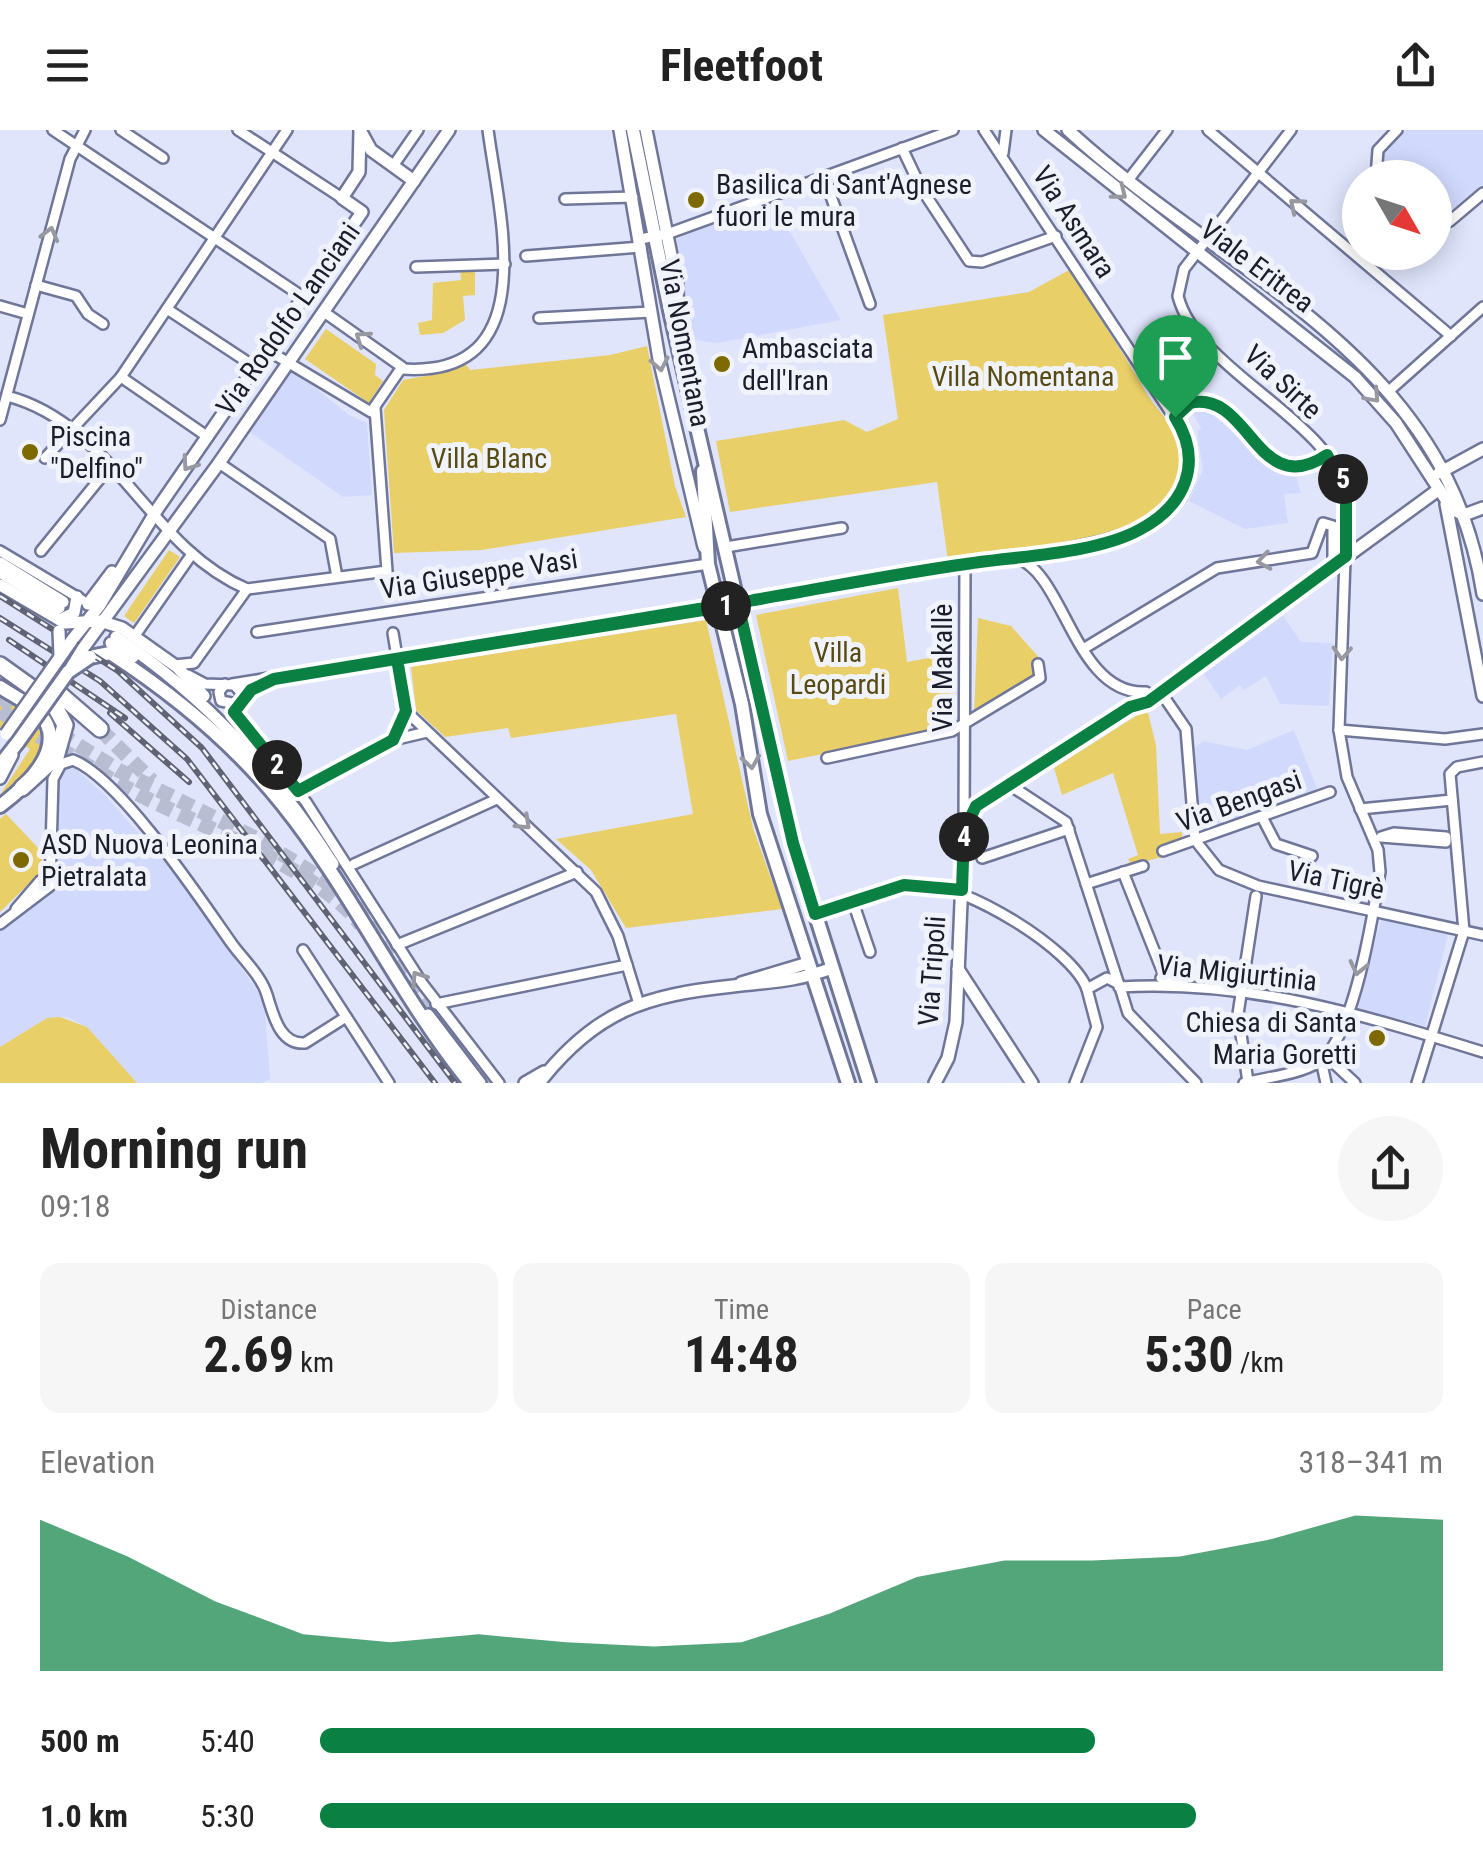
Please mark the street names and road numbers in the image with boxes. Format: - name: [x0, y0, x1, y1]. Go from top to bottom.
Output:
- street label: Via Asmara: [1026, 160, 1122, 284]
- street label: Viale Eritrea: [1194, 213, 1320, 319]
- street label: Via Rodolfo Lanciani: [209, 216, 367, 422]
- street label: Via Nomentana: [653, 257, 717, 429]
- street label: Via Sirte: [1238, 338, 1328, 426]
- street label: Via Giuseppe Vasi: [378, 542, 580, 606]
- street label: Via Makallè: [926, 604, 959, 732]
- street label: Via Bengasi: [1172, 763, 1306, 839]
- street label: Via Tigrè: [1285, 854, 1387, 906]
- street label: Via Tripoli: [912, 915, 952, 1027]
- street label: Via Migiurtinia: [1155, 948, 1319, 998]

